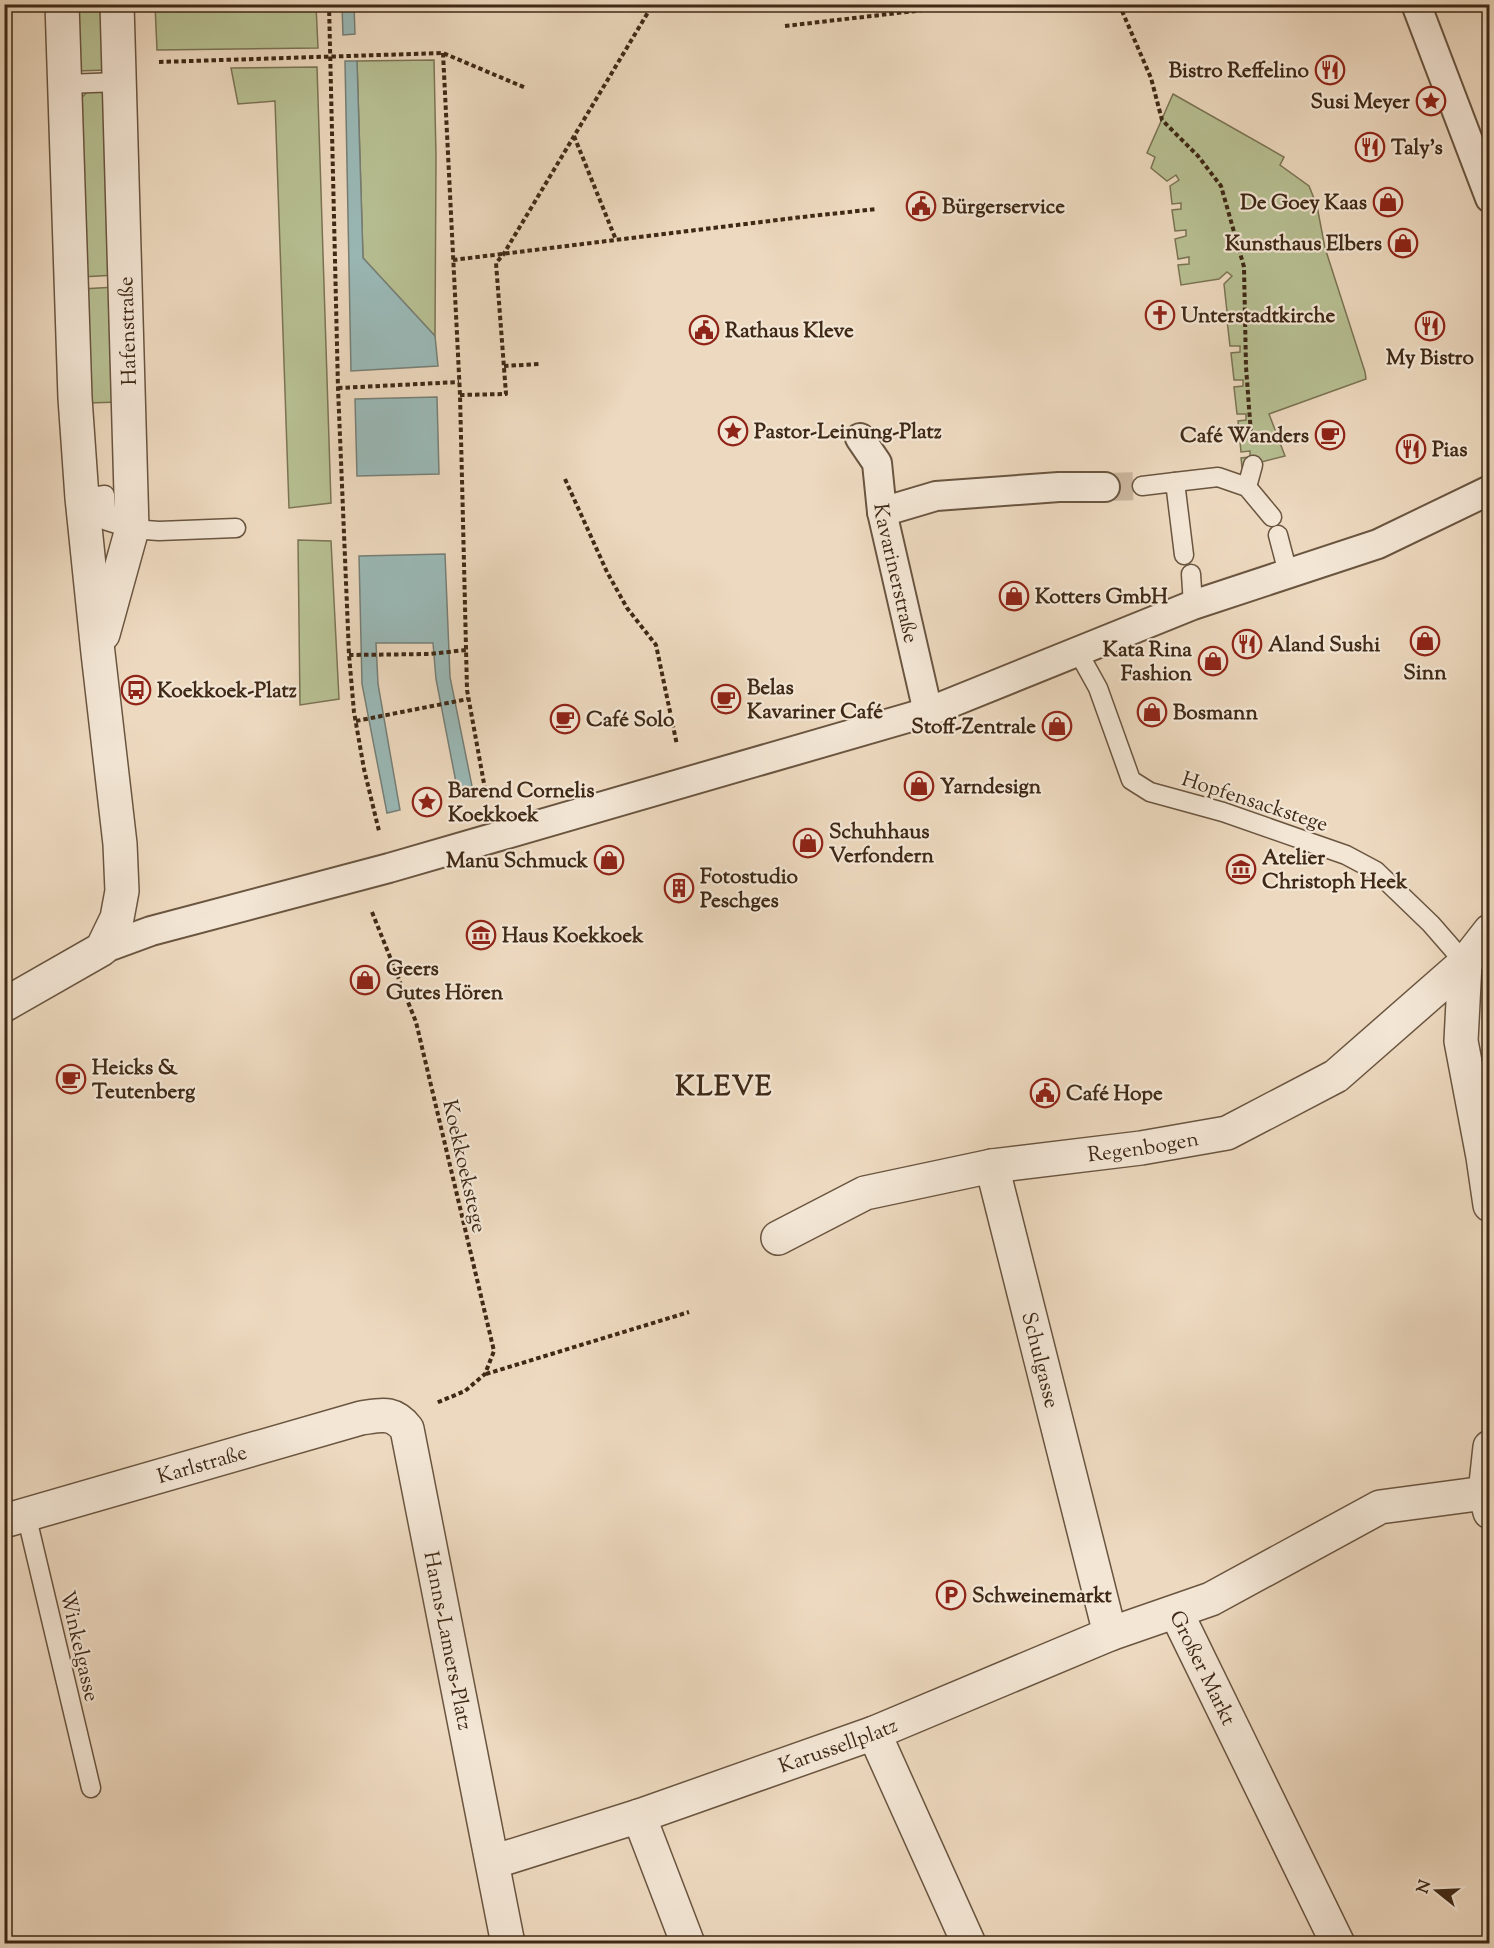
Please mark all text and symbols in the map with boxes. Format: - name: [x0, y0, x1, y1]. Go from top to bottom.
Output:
- restaurant icon: Bistro Reffelino: [1314, 54, 1346, 86]
- place label: Bistro Reffelino: [1169, 57, 1310, 87]
- place icon: Susi Meyer: [1415, 85, 1447, 117]
- place label: Susi Meyer: [1311, 88, 1410, 118]
- restaurant icon: Taly's: [1354, 131, 1386, 163]
- place label: Taly's: [1391, 134, 1443, 164]
- shop icon: De Goey Kaas: [1372, 186, 1404, 218]
- place label: De Goey Kaas: [1240, 189, 1367, 219]
- public building icon: Bürgerservice: [905, 190, 937, 222]
- place label: Bürgerservice: [942, 193, 1065, 223]
- shop icon: Kunsthaus Elbers: [1387, 227, 1419, 259]
- place label: Kunsthaus Elbers: [1225, 230, 1382, 260]
- street label: Hafenstraße: [112, 276, 146, 386]
- church icon: Unterstadtkirche: [1144, 299, 1176, 331]
- place label: Unterstadtkirche: [1181, 302, 1336, 332]
- restaurant icon: My Bistro: [1414, 310, 1446, 342]
- public building icon: Rathaus Kleve: [688, 314, 720, 346]
- place label: Rathaus Kleve: [725, 317, 854, 347]
- place label: My Bistro: [1386, 344, 1474, 374]
- place icon: Pastor-Leinung-Platz: [717, 415, 749, 447]
- place label: Pastor-Leinung-Platz: [754, 418, 942, 448]
- cafe icon: Café Wanders: [1314, 419, 1346, 451]
- place label: Café Wanders: [1180, 422, 1309, 452]
- restaurant icon: Pias: [1395, 433, 1427, 465]
- place label: Pias: [1432, 436, 1467, 466]
- street label: Kavarinerstraße: [864, 502, 925, 646]
- shop icon: Kotters GmbH: [998, 580, 1030, 612]
- place label: Kotters GmbH: [1035, 583, 1168, 613]
- shop icon: Sinn: [1409, 625, 1441, 657]
- restaurant icon: Aland Sushi: [1231, 628, 1263, 660]
- place label: Aland Sushi: [1268, 631, 1380, 661]
- place label: Kata Rina Fashion: [1103, 636, 1193, 690]
- shop icon: Kata Rina Fashion: [1197, 645, 1229, 677]
- place label: Sinn: [1403, 659, 1447, 689]
- bus stop icon: Koekkoek-Platz: [120, 674, 152, 706]
- place label: Belas Kavariner Café: [747, 674, 883, 728]
- place label: Koekkoek-Platz: [157, 677, 297, 707]
- cafe icon: Belas Kavariner Café: [710, 683, 742, 715]
- shop icon: Bosmann: [1136, 696, 1168, 728]
- place label: Bosmann: [1173, 699, 1258, 729]
- cafe icon: Café Solo: [549, 703, 581, 735]
- place label: Café Solo: [586, 706, 675, 736]
- shop icon: Stoff-Zentrale: [1041, 710, 1073, 742]
- place label: Stoff-Zentrale: [911, 713, 1036, 743]
- street label: Hopfensackstege: [1177, 765, 1331, 841]
- shop icon: Yarndesign: [903, 770, 935, 802]
- place label: Yarndesign: [940, 773, 1042, 803]
- place label: Barend Cornelis Koekkoek: [448, 777, 594, 831]
- place icon: Barend Cornelis Koekkoek: [411, 786, 443, 818]
- place label: Schuhhaus Verfondern: [829, 818, 934, 872]
- shop icon: Schuhhaus Verfondern: [792, 827, 824, 859]
- shop icon: Manu Schmuck: [593, 844, 625, 876]
- place label: Atelier Christoph Heek: [1262, 844, 1408, 898]
- place label: Manu Schmuck: [446, 847, 589, 877]
- museum icon: Atelier Christoph Heek: [1225, 853, 1257, 885]
- place label: Fotostudio Peschges: [700, 863, 799, 917]
- building icon: Fotostudio Peschges: [663, 872, 695, 904]
- museum icon: Haus Koekkoek: [465, 919, 497, 951]
- place label: Haus Koekkoek: [502, 922, 644, 952]
- place label: Geers Gutes Hören: [386, 955, 504, 1009]
- shop icon: Geers Gutes Hören: [349, 964, 381, 996]
- place label: Heicks & Teutenberg: [92, 1054, 196, 1108]
- cafe icon: Heicks & Teutenberg: [55, 1063, 87, 1095]
- district label: KLEVE: [675, 1069, 773, 1108]
- public building icon: Café Hope: [1029, 1077, 1061, 1109]
- place label: Café Hope: [1066, 1080, 1163, 1110]
- street label: Koekkoekstege: [433, 1097, 493, 1236]
- street label: Regenbogen: [1086, 1125, 1201, 1171]
- street label: Schulgasse: [1012, 1309, 1065, 1412]
- street label: Karlstraße: [154, 1439, 251, 1493]
- street label: Hanns-Lamers-Platz: [414, 1549, 479, 1733]
- parking icon: Schweinemarkt: [935, 1579, 967, 1611]
- place label: Schweinemarkt: [972, 1582, 1113, 1612]
- street label: Winkelgasse: [51, 1588, 105, 1705]
- street label: Großer Markt: [1161, 1606, 1242, 1731]
- street label: Karussellplatz: [775, 1712, 903, 1782]
- north arrow: [1407, 1861, 1467, 1921]
- text: N: [1412, 1877, 1438, 1897]

